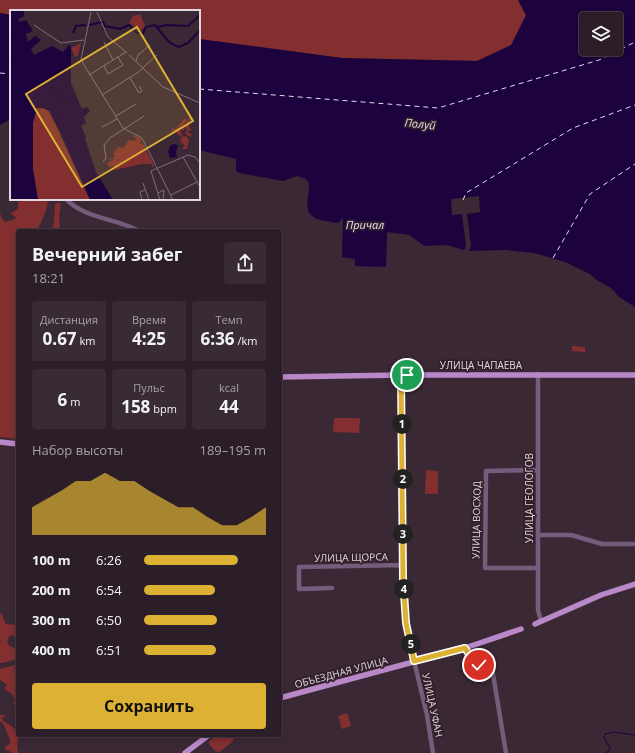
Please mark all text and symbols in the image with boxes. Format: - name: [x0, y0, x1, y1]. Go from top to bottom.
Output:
- inset map: [10, 10, 200, 200]
- map controls: [579, 12, 623, 56]
- button: layers: [579, 12, 623, 56]
- water label: Полуй: [404, 114, 437, 133]
- water label: Причал: [346, 217, 384, 232]
- text: Вечерний забег: [32, 242, 182, 266]
- button: share: [224, 242, 266, 284]
- text: 18:21: [32, 269, 65, 287]
- text: Дистанция: [40, 312, 98, 327]
- text: Время: [132, 312, 166, 327]
- text: Темп: [215, 312, 243, 327]
- text: 0.67: [43, 327, 77, 350]
- text: 4:25: [132, 327, 166, 350]
- text: 6:36: [201, 327, 235, 350]
- text: km: [77, 333, 95, 348]
- text: /km: [235, 333, 257, 348]
- pin: [390, 358, 424, 392]
- street label: УЛИЦА ЧАПАЕВА: [440, 358, 523, 372]
- icon: arrive: [396, 364, 418, 386]
- text: Пульс: [133, 380, 165, 395]
- text: kcal: [219, 380, 239, 395]
- text: 6: [58, 388, 67, 411]
- text: m: [67, 394, 80, 409]
- text: 158: [121, 395, 150, 418]
- text: 44: [219, 395, 239, 418]
- text: bpm: [150, 401, 177, 416]
- pin: 1: [392, 414, 412, 434]
- text: 1: [399, 416, 405, 431]
- text: Набор высоты: [32, 441, 123, 459]
- text: 189–195 m: [199, 441, 266, 459]
- street label: УЛИЦА ГЕОЛОГОВ: [522, 453, 536, 543]
- pin: 2: [393, 469, 413, 489]
- text: 2: [400, 471, 406, 486]
- street label: УЛИЦА ВОСХОД: [468, 481, 484, 559]
- pin: 3: [393, 524, 413, 544]
- text: 3: [400, 526, 406, 541]
- street label: УЛИЦА ЩОРСА: [314, 549, 389, 565]
- text: 100 m: [32, 551, 70, 569]
- text: 6:26: [96, 551, 122, 569]
- pin: 4: [394, 579, 414, 599]
- text: 200 m: [32, 581, 70, 599]
- text: 6:54: [96, 581, 122, 599]
- text: 4: [401, 581, 407, 596]
- text: 300 m: [32, 611, 70, 629]
- text: 6:50: [96, 611, 122, 629]
- pin: 5: [401, 634, 421, 654]
- text: 5: [408, 636, 414, 651]
- text: 400 m: [32, 641, 70, 659]
- text: 6:51: [96, 641, 122, 659]
- pin: [462, 648, 496, 682]
- street label: ОБЪЕЗДНАЯ УЛИЦА: [293, 653, 390, 691]
- icon: check: [468, 654, 490, 676]
- street label: УЛИЦА УФАН: [419, 672, 447, 738]
- button: Сохранить: [32, 683, 266, 729]

